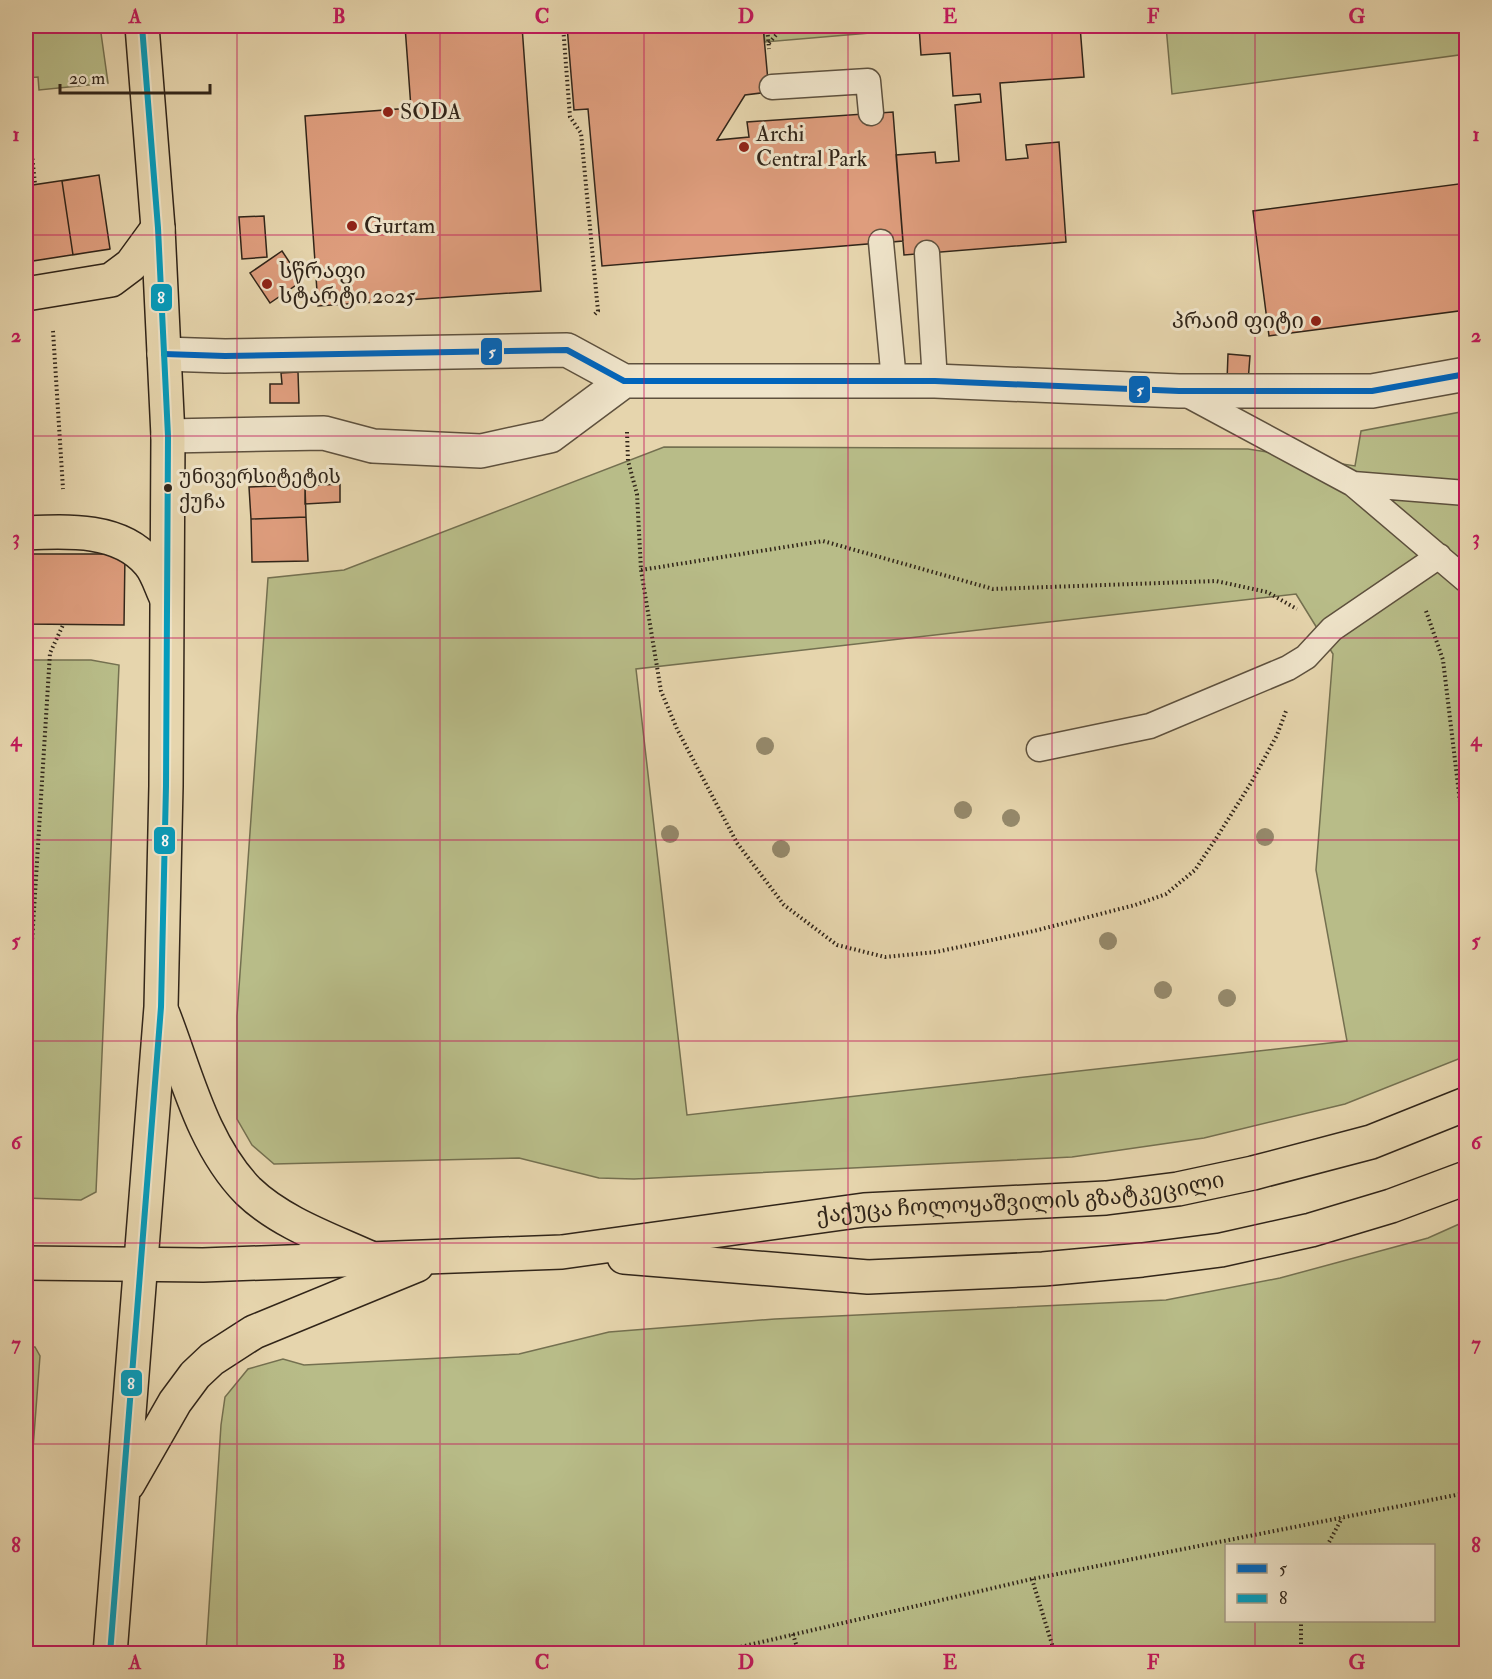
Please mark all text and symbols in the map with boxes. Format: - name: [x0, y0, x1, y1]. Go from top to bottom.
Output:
- text: A: [128, 4, 142, 29]
- text: B: [332, 4, 346, 29]
- text: C: [535, 4, 549, 29]
- text: D: [738, 4, 754, 29]
- text: E: [943, 4, 958, 29]
- text: F: [1147, 4, 1160, 29]
- text: G: [1349, 4, 1366, 29]
- scale bar: [60, 57, 210, 95]
- text: 20 m: [69, 67, 105, 90]
- place label: SODA: [400, 98, 462, 126]
- marker: SODA: [381, 105, 395, 119]
- place label: Archi Central Park: [755, 120, 868, 173]
- text: 1: [12, 122, 20, 147]
- text: 1: [1472, 122, 1480, 147]
- marker: Archi Central Park: [737, 140, 751, 154]
- place label: Gurtam: [364, 212, 435, 240]
- marker: Gurtam: [345, 219, 359, 233]
- place label: სწრაფი სტარტი 2025: [279, 257, 416, 310]
- marker: სწრაფი სტარტი 2025: [260, 277, 274, 291]
- line badge: 8: [150, 283, 173, 312]
- text: 8: [157, 288, 165, 308]
- place label: პრაიმ ფიტი: [1172, 307, 1304, 335]
- marker: პრაიმ ფიტი: [1309, 314, 1323, 328]
- text: 2: [11, 323, 21, 348]
- text: 2: [1471, 323, 1481, 348]
- line badge: 5: [480, 337, 503, 366]
- text: 5: [488, 342, 496, 362]
- line badge: 5: [1128, 375, 1151, 404]
- text: 5: [1136, 380, 1144, 400]
- place label: უნივერსიტეტის ქუჩა: [179, 464, 341, 514]
- marker: უნივერსიტეტის ქუჩა: [162, 482, 174, 494]
- text: 3: [12, 525, 20, 550]
- text: 3: [1472, 525, 1480, 550]
- text: 4: [10, 727, 23, 752]
- text: 4: [1470, 727, 1483, 752]
- line badge: 8: [153, 826, 176, 855]
- text: 8: [161, 831, 169, 851]
- text: 5: [12, 928, 22, 953]
- text: 5: [1472, 928, 1482, 953]
- text: 6: [11, 1130, 23, 1155]
- text: 6: [1471, 1130, 1483, 1155]
- street label: ქაქუცა ჩოლოყაშვილის გზატკეცილი: [814, 1165, 1227, 1231]
- text: 7: [11, 1331, 21, 1356]
- text: 7: [1471, 1331, 1481, 1356]
- line badge: 8: [120, 1369, 143, 1397]
- text: 8: [127, 1374, 135, 1394]
- text: 8: [11, 1533, 21, 1558]
- text: 8: [1471, 1533, 1481, 1558]
- legend: [1225, 1544, 1435, 1622]
- text: 5: [1279, 1557, 1287, 1580]
- text: 8: [1279, 1587, 1287, 1610]
- text: A: [128, 1650, 142, 1675]
- text: B: [332, 1650, 346, 1675]
- text: C: [535, 1650, 549, 1675]
- text: D: [738, 1650, 754, 1675]
- text: E: [943, 1650, 958, 1675]
- text: F: [1147, 1650, 1160, 1675]
- text: G: [1349, 1650, 1366, 1675]

